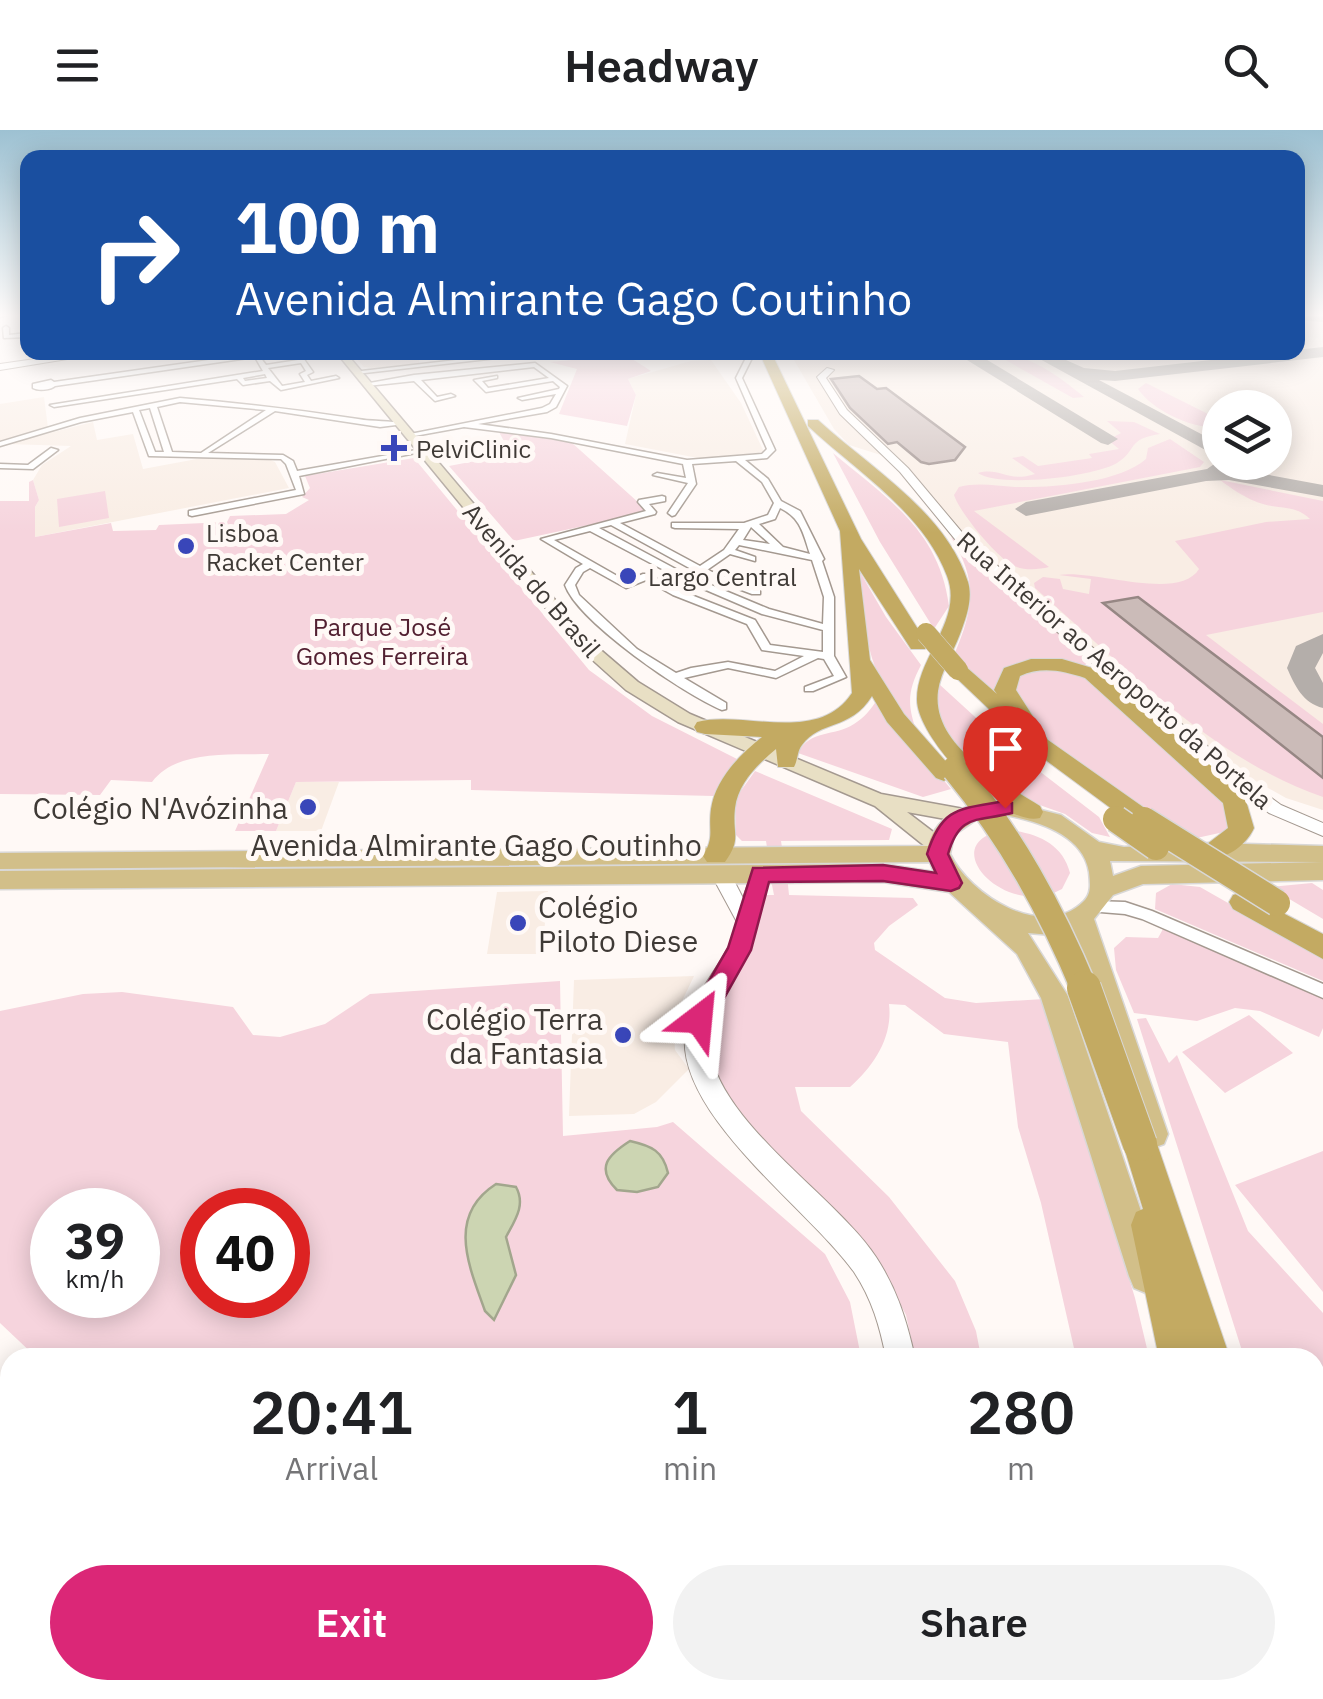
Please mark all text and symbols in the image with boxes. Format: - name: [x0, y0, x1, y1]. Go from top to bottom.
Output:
- text: Headway: [564, 36, 759, 94]
- icon: menu: [50, 38, 105, 93]
- icon: search: [1218, 38, 1273, 93]
- text: 100 m: [235, 181, 440, 272]
- icon: right: [70, 190, 200, 320]
- text: Avenida Almirante Gago Coutinho: [235, 269, 912, 327]
- map controls: [1202, 390, 1292, 480]
- button: layers: [1202, 390, 1292, 480]
- place label: PelviClinic: [416, 432, 531, 465]
- marker: PelviClinic: [381, 435, 407, 461]
- street label: Avenida do Brasil: [456, 496, 608, 664]
- place label: Lisboa Racket Center: [206, 516, 364, 578]
- street label: Rua Interior ao Aeroporto da Portela: [951, 524, 1279, 816]
- marker: Lisboa Racket Center: [175, 535, 197, 557]
- place label: Largo Central: [648, 560, 797, 593]
- marker: Largo Central: [617, 565, 639, 587]
- park label: Parque José Gomes Ferreira: [296, 610, 468, 672]
- pin: [963, 706, 1048, 809]
- icon: arrive: [978, 721, 1033, 776]
- place label: Colégio N'Avózinha: [32, 788, 288, 827]
- marker: Colégio N'Avózinha: [297, 796, 319, 818]
- street label: Avenida Almirante Gago Coutinho: [250, 825, 702, 864]
- place label: Colégio Piloto Diese: [538, 887, 698, 960]
- marker: Colégio Piloto Diese: [507, 912, 529, 934]
- position arrow: [647, 967, 751, 1071]
- place label: Colégio Terra da Fantasia: [426, 999, 603, 1072]
- marker: Colégio Terra da Fantasia: [612, 1024, 634, 1046]
- speed limit sign: 40: [180, 1188, 310, 1318]
- text: 39: [65, 1208, 125, 1273]
- text: km/h: [66, 1262, 124, 1295]
- text: 20:41: [250, 1372, 413, 1451]
- text: 1: [672, 1372, 708, 1451]
- text: 280: [967, 1372, 1075, 1451]
- text: Arrival: [285, 1447, 378, 1489]
- text: min: [663, 1447, 717, 1489]
- text: m: [1007, 1447, 1035, 1489]
- button: Exit: [50, 1565, 653, 1680]
- button: Share: [673, 1565, 1275, 1680]

